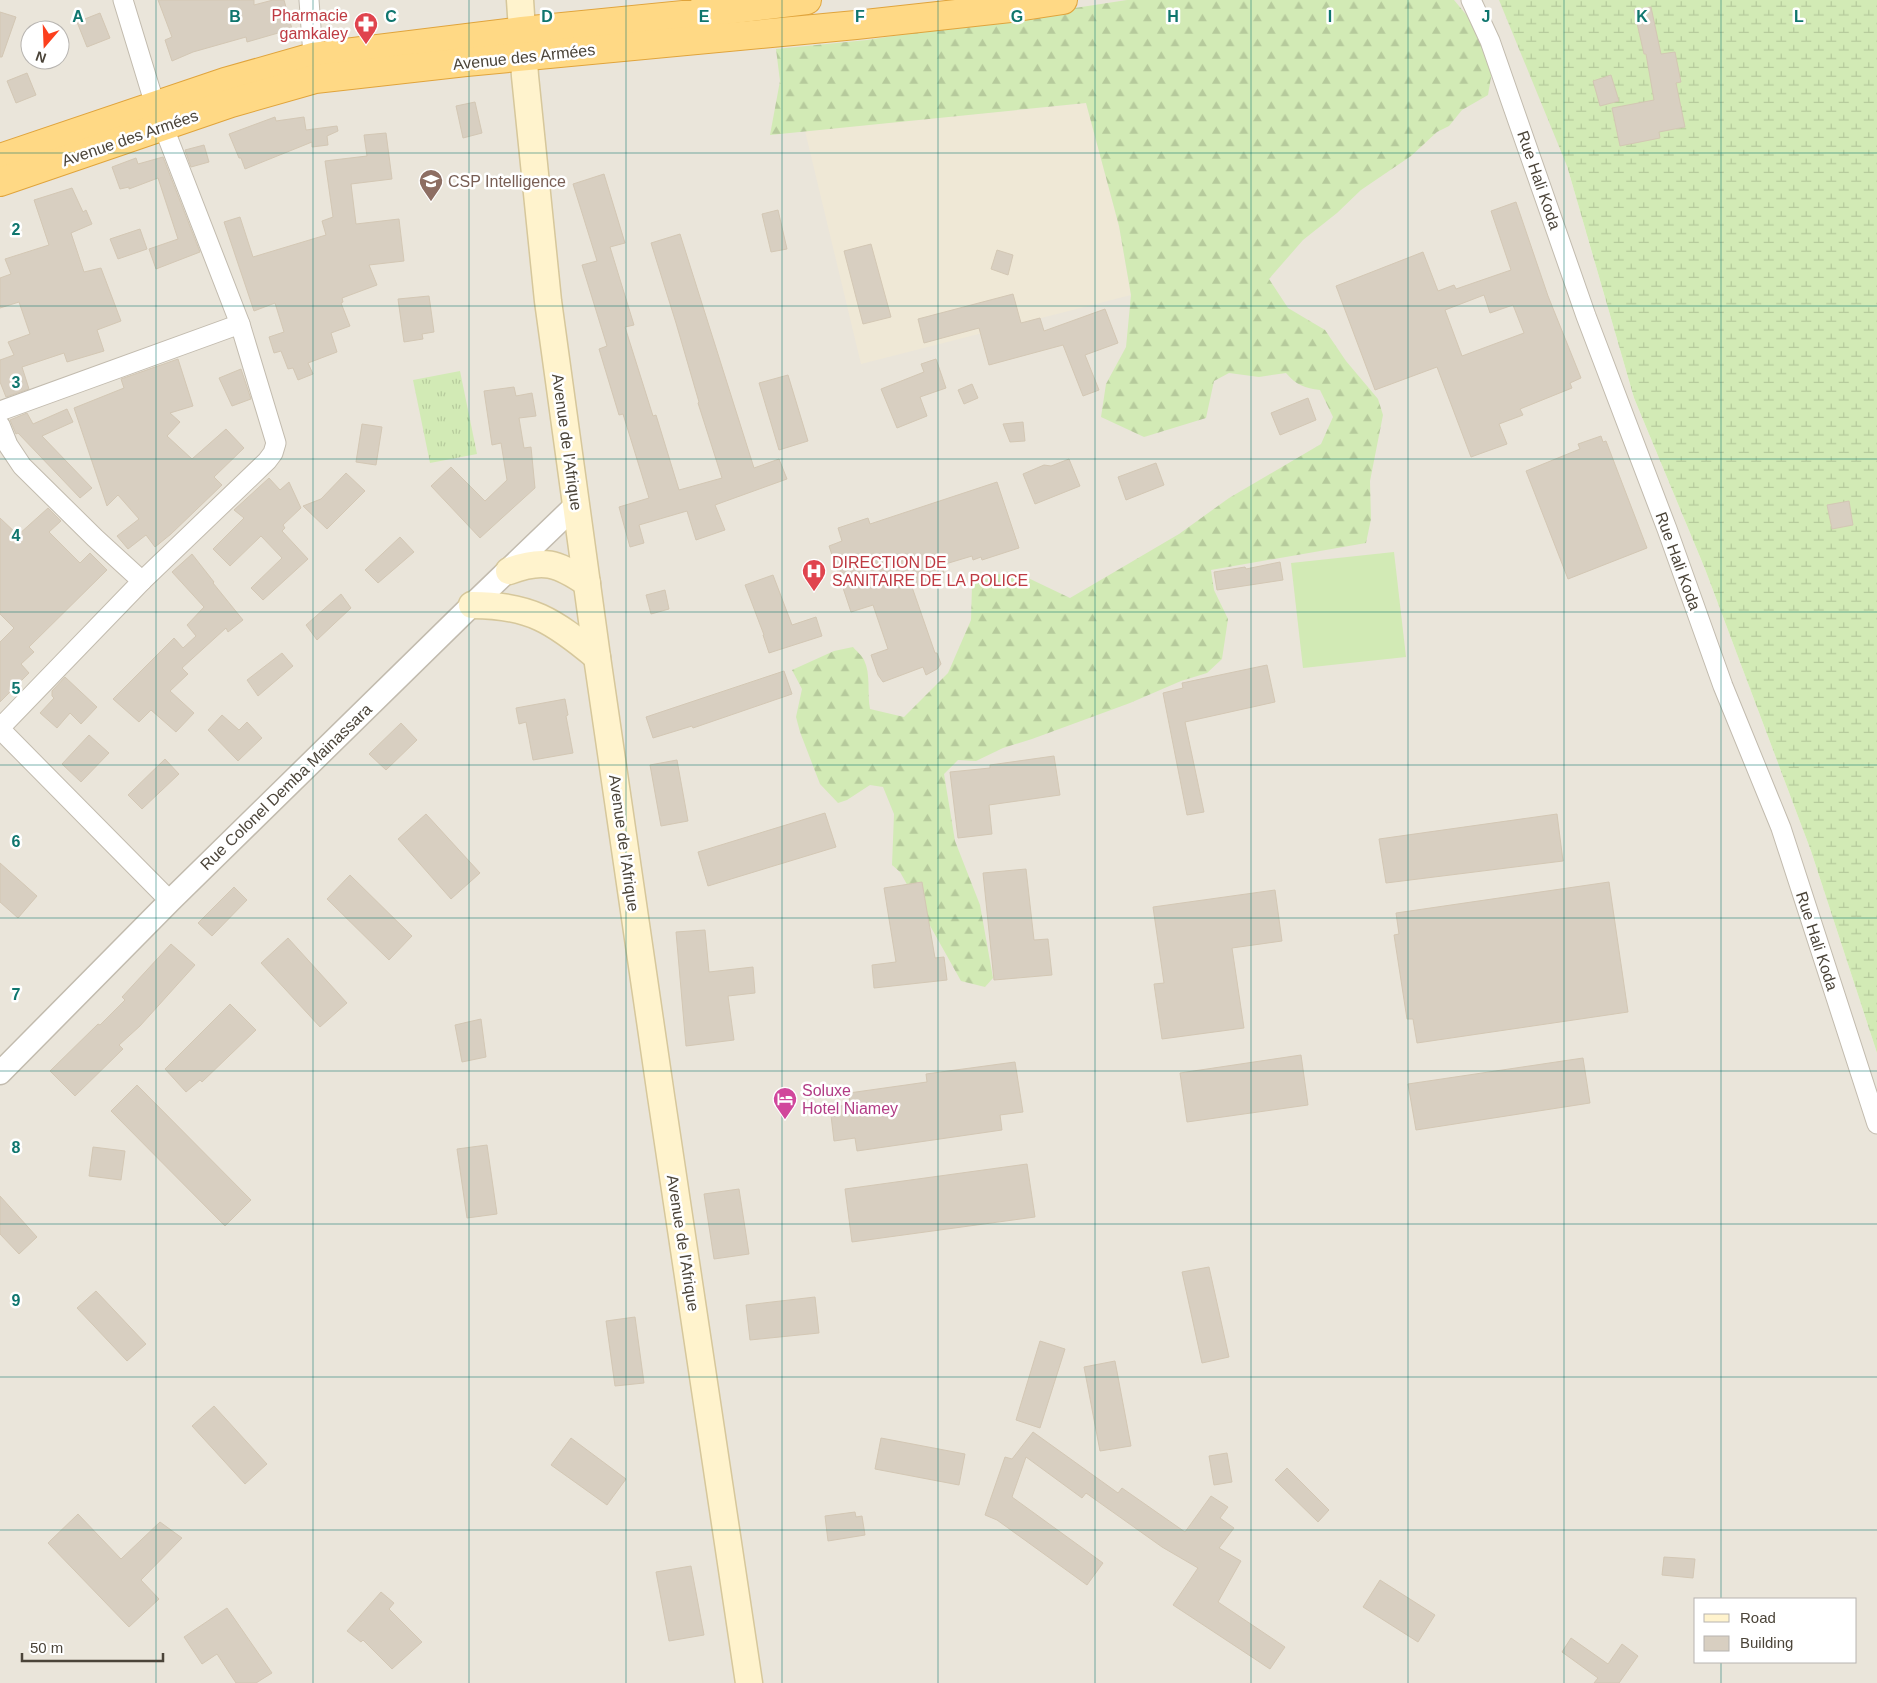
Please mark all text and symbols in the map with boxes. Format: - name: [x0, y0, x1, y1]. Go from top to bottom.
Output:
- place label: Pharmacie gamkaley: [272, 7, 348, 42]
- text: A: [72, 8, 84, 25]
- text: B: [229, 8, 241, 25]
- text: C: [385, 8, 397, 25]
- text: D: [541, 8, 553, 25]
- text: E: [699, 8, 710, 25]
- text: F: [855, 8, 865, 25]
- text: G: [1011, 8, 1023, 25]
- text: H: [1167, 8, 1179, 25]
- text: I: [1328, 8, 1332, 25]
- text: J: [1482, 8, 1490, 25]
- text: K: [1636, 8, 1648, 25]
- text: L: [1794, 8, 1804, 25]
- pharmacy icon: Pharmacie gamkaley: [353, 11, 379, 45]
- north arrow: [20, 20, 70, 70]
- street label: Avenue des Armées: [452, 41, 596, 73]
- text: N: [33, 48, 48, 67]
- street label: Avenue des Armées: [60, 107, 200, 169]
- street label: Rue Hali Koda: [1514, 128, 1564, 232]
- school or university icon: CSP Intelligence: [418, 168, 444, 202]
- place label: CSP Intelligence: [448, 173, 566, 190]
- text: 2: [12, 221, 21, 238]
- street label: Avenue de l'Afrique: [549, 373, 585, 512]
- text: 3: [12, 374, 21, 391]
- street label: Rue Hali Koda: [1652, 510, 1704, 612]
- text: 4: [12, 527, 21, 544]
- place label: DIRECTION DE SANITAIRE DE LA POLICE: [832, 554, 1028, 589]
- hospital icon: DIRECTION DE SANITAIRE DE LA POLICE: [801, 558, 827, 592]
- text: 5: [12, 680, 21, 697]
- street label: Rue Colonel Demba Mainassara: [197, 701, 375, 873]
- street label: Avenue de l'Afrique: [606, 774, 642, 913]
- text: 6: [12, 833, 21, 850]
- street label: Rue Hali Koda: [1793, 889, 1841, 993]
- text: 7: [12, 986, 21, 1003]
- place label: Soluxe Hotel Niamey: [802, 1082, 898, 1117]
- hotel icon: Soluxe Hotel Niamey: [772, 1086, 798, 1120]
- text: 8: [12, 1139, 21, 1156]
- street label: Avenue de l'Afrique: [664, 1174, 702, 1313]
- text: 9: [12, 1292, 21, 1309]
- legend: [1694, 1598, 1857, 1663]
- text: Road: [1740, 1609, 1776, 1626]
- scale bar: [22, 1630, 164, 1662]
- text: Building: [1740, 1634, 1793, 1651]
- text: 50 m: [30, 1639, 63, 1656]

